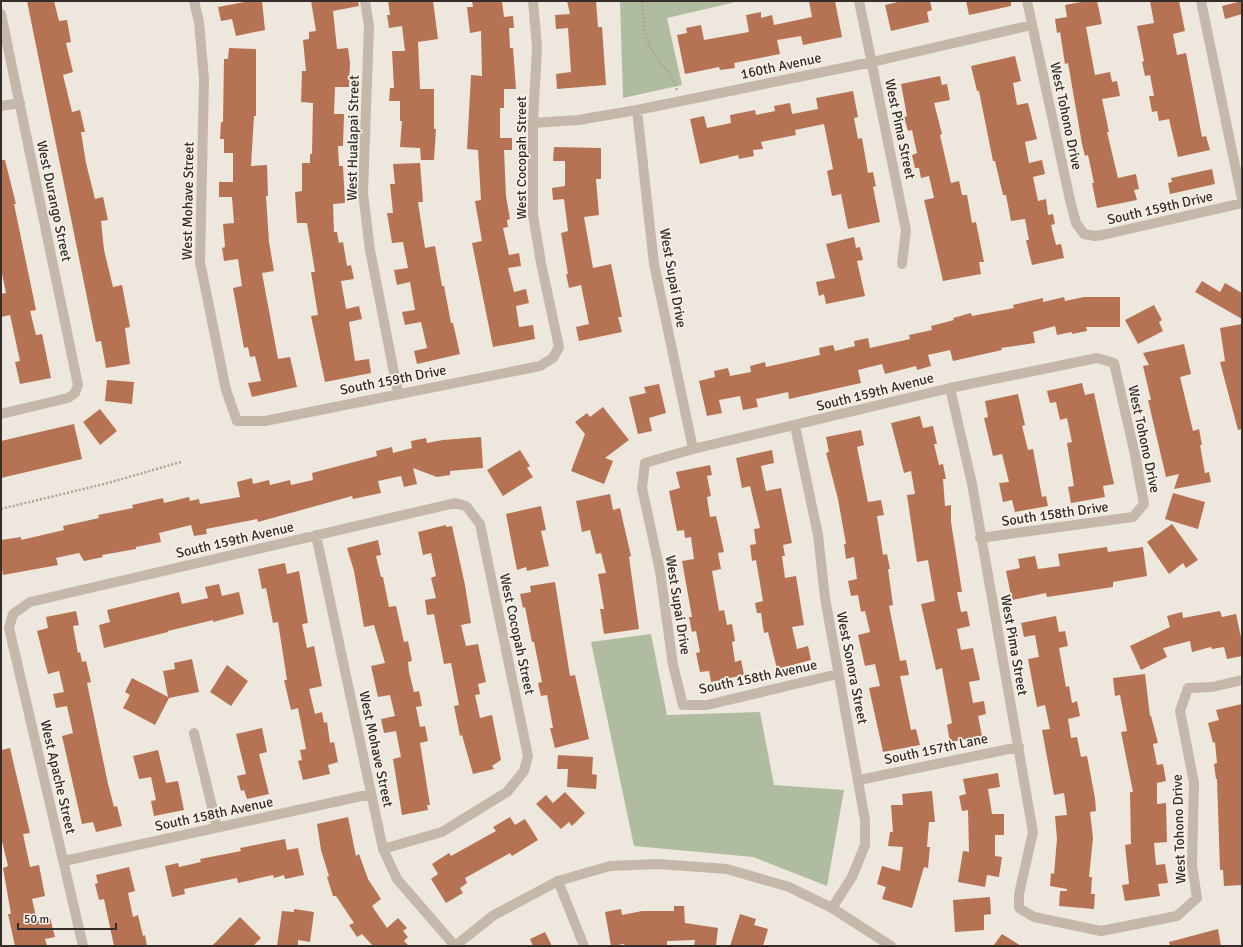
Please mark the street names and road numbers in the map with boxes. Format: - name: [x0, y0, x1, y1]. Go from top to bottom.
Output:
- street label: 160th Avenue: [739, 49, 823, 83]
- street label: West Tohono Drive: [1046, 61, 1086, 171]
- street label: West Hualapai Street: [343, 75, 363, 201]
- street label: West Pima Street: [881, 77, 919, 181]
- street label: West Cocopah Street: [513, 96, 530, 220]
- street label: West Durango Street: [33, 139, 75, 263]
- street label: West Mohave Street: [178, 142, 198, 260]
- street label: South 159th Drive: [1106, 188, 1214, 228]
- street label: West Supai Drive: [656, 227, 690, 329]
- street label: South 159th Drive: [338, 361, 448, 399]
- street label: South 159th Avenue: [815, 369, 935, 415]
- street label: West Tohono Drive: [1124, 384, 1164, 494]
- street label: South 158th Drive: [1000, 498, 1110, 530]
- street label: South 159th Avenue: [174, 518, 296, 562]
- street label: West Supai Drive: [662, 554, 694, 656]
- street label: West Cocopah Street: [496, 572, 538, 696]
- street label: West Pima Street: [997, 593, 1031, 697]
- street label: West Sonora Street: [833, 610, 871, 726]
- street label: South 158th Avenue: [697, 656, 819, 698]
- street label: West Mohave Street: [355, 689, 397, 809]
- street label: West Apache Street: [37, 718, 79, 836]
- street label: South 157th Lane: [883, 730, 989, 768]
- street label: West Tohono Drive: [1169, 774, 1189, 884]
- street label: South 158th Avenue: [153, 793, 275, 835]

